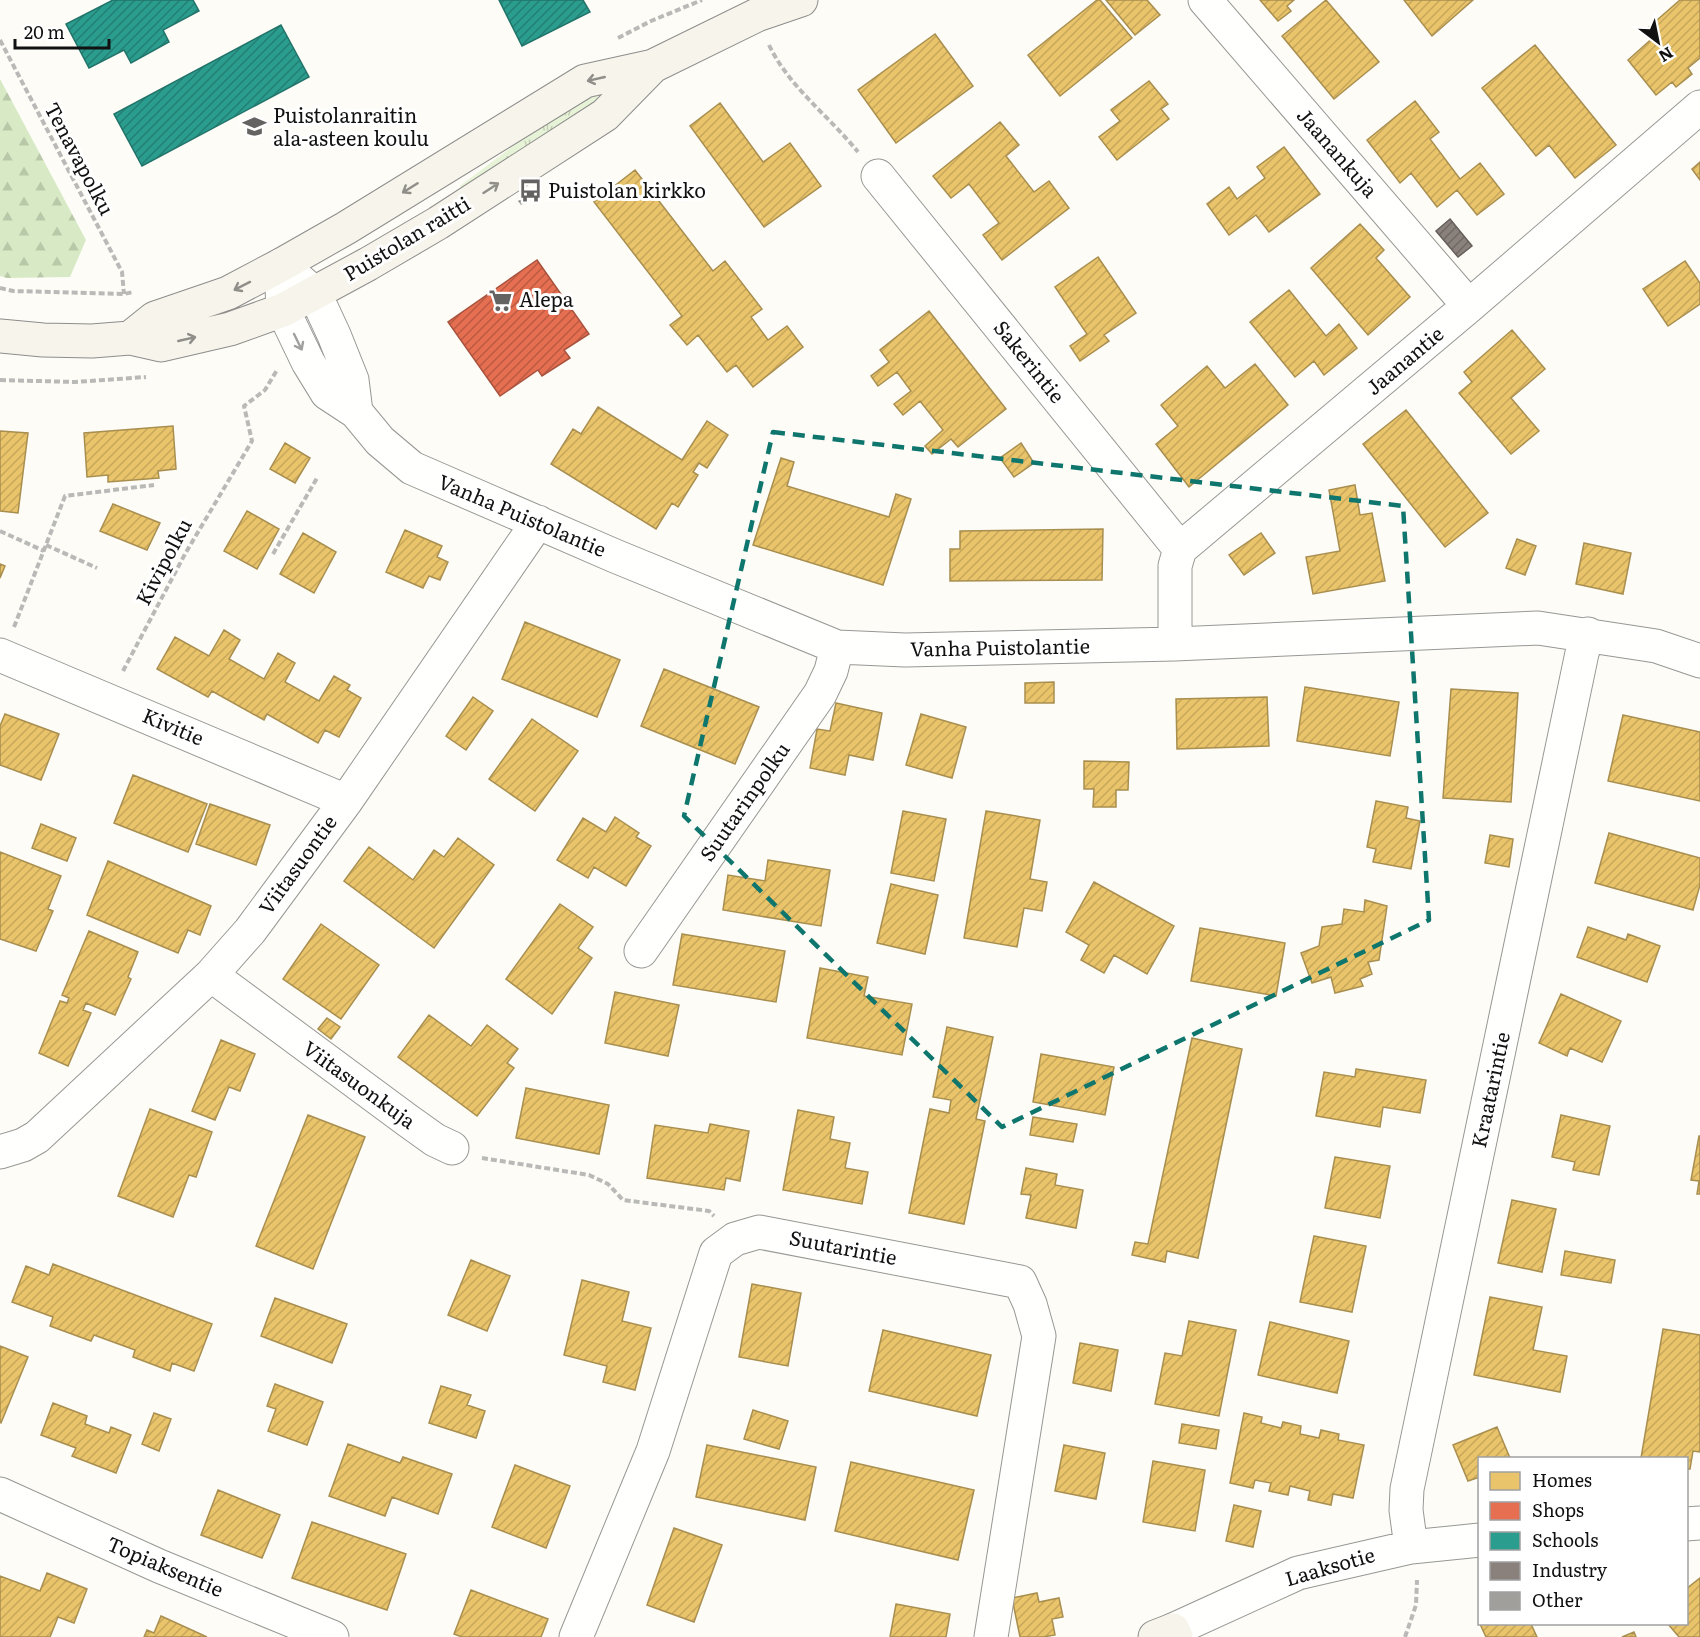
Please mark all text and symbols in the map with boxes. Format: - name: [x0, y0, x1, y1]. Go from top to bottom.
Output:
- scale bar: [15, 12, 110, 50]
- north arrow: [1628, 12, 1688, 72]
- text: 20 m: [24, 18, 65, 45]
- text: N: [1654, 42, 1679, 69]
- one-way arrow: [587, 73, 606, 85]
- street label: Tenavapolku: [38, 96, 123, 220]
- place label: Puistolanraitin ala-asteen koulu: [273, 99, 429, 152]
- street label: Jaanankuja: [1291, 100, 1386, 203]
- school or university icon: Puistolanraitin ala-asteen koulu: [242, 114, 268, 140]
- place label: Puistolan kirkko: [548, 174, 706, 204]
- bus stop icon: Puistolan kirkko: [517, 178, 543, 204]
- one-way arrow: [402, 182, 419, 194]
- one-way arrow: [482, 182, 499, 194]
- street label: Puistolan raitti: [337, 187, 475, 287]
- one-way arrow: [234, 280, 251, 292]
- place label: Alepa: [519, 283, 574, 313]
- supermarket icon: Alepa: [488, 287, 514, 313]
- street label: Sakerintie: [988, 313, 1073, 408]
- street label: Jaanantie: [1358, 318, 1449, 401]
- one-way arrow: [293, 332, 304, 350]
- one-way arrow: [177, 333, 196, 344]
- street label: Vanha Puistolantie: [434, 465, 611, 563]
- street label: Kivipolku: [127, 512, 198, 610]
- street label: Vanha Puistolantie: [910, 629, 1090, 663]
- street label: Kivitie: [138, 699, 209, 752]
- street label: Suutarinpolku: [691, 735, 796, 867]
- street label: Viitasuontie: [250, 808, 343, 920]
- street label: Kraatarintie: [1462, 1029, 1516, 1150]
- street label: Viitasuonkuja: [297, 1032, 423, 1135]
- street label: Suutarintie: [787, 1221, 900, 1271]
- legend: [1478, 1457, 1688, 1625]
- text: Homes: [1532, 1466, 1592, 1493]
- text: Shops: [1532, 1496, 1584, 1523]
- text: Schools: [1532, 1526, 1598, 1553]
- street label: Topiaksentie: [103, 1527, 229, 1603]
- street label: Laaksotie: [1281, 1538, 1378, 1592]
- text: Industry: [1532, 1556, 1608, 1583]
- text: Other: [1532, 1586, 1583, 1613]

